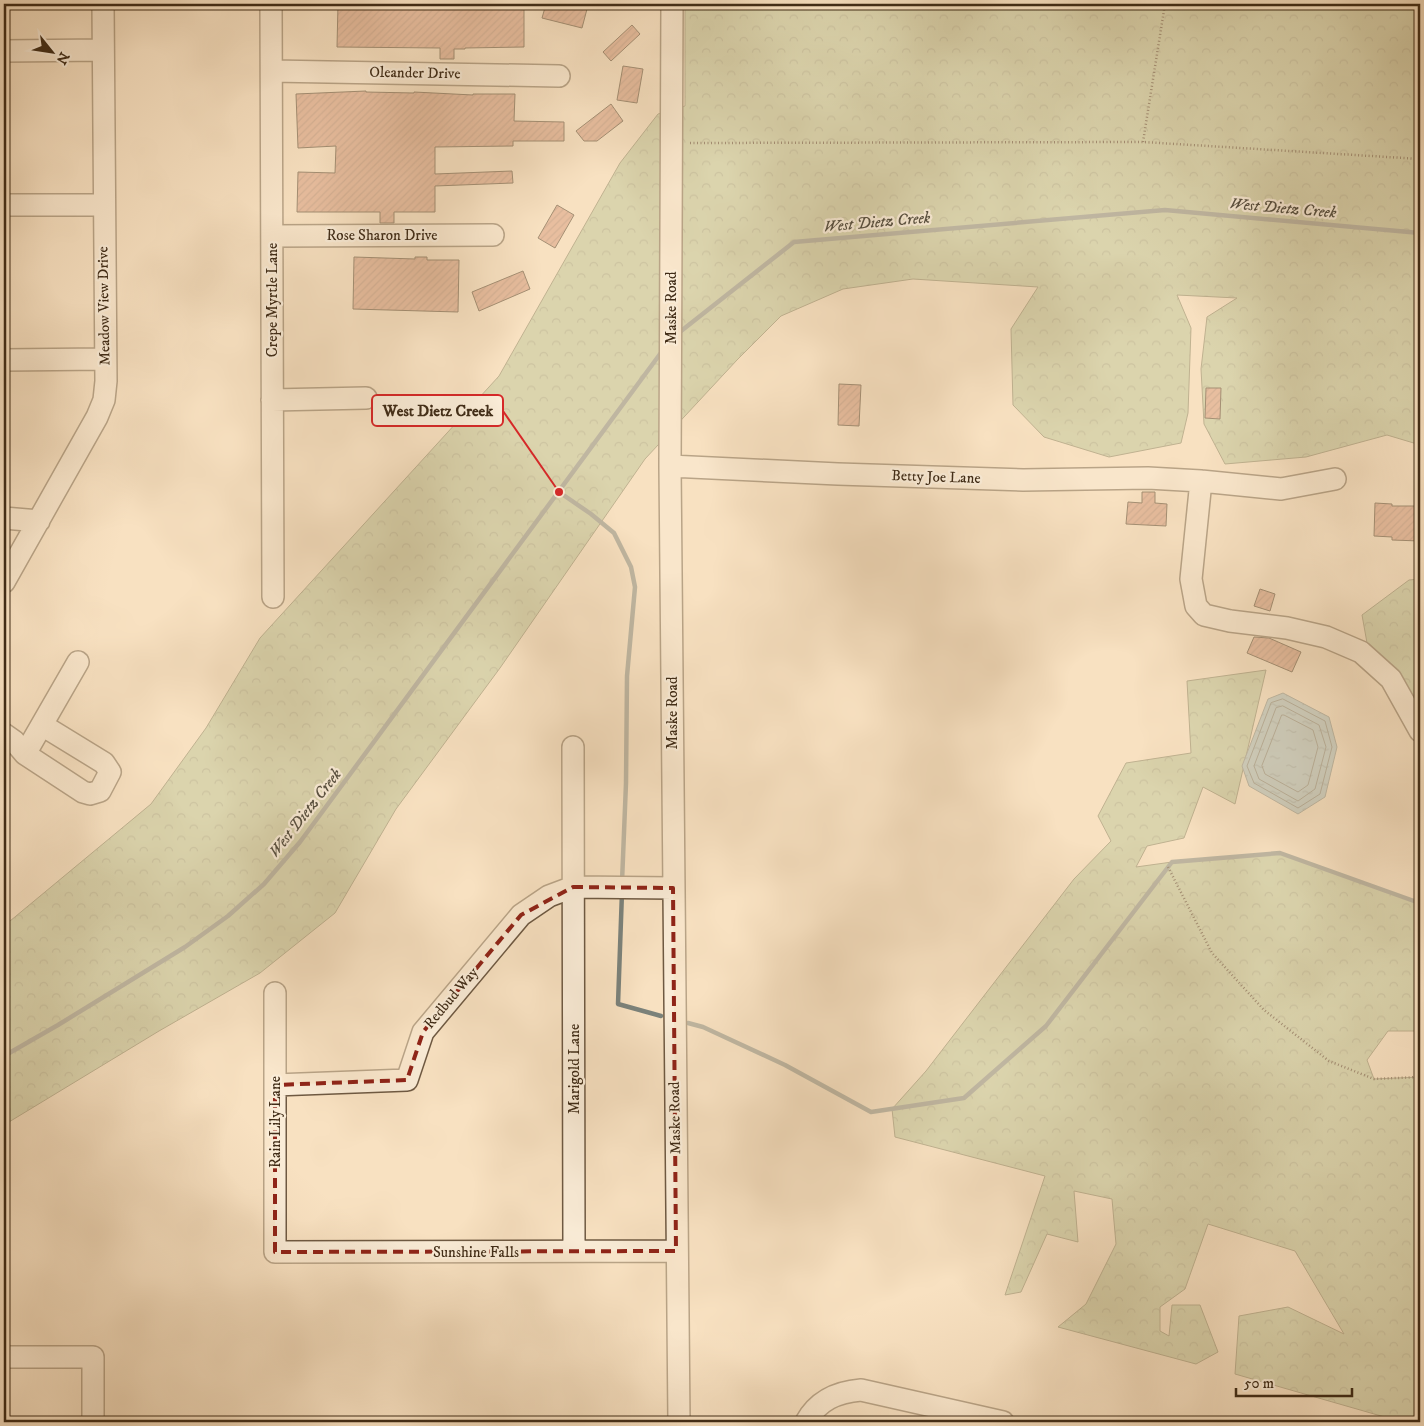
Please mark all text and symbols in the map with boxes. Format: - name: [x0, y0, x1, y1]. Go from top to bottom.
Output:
- north arrow: [28, 28, 78, 78]
- text: N: [51, 49, 73, 68]
- street label: Oleander Drive: [369, 63, 461, 83]
- water label: West Dietz Creek: [1229, 193, 1337, 223]
- water label: West Dietz Creek: [823, 207, 931, 237]
- street label: Rose Sharon Drive: [326, 226, 438, 245]
- street label: Crepe Myrtle Lane: [263, 243, 282, 357]
- street label: Meadow View Drive: [93, 246, 115, 366]
- street label: Maske Road: [662, 271, 681, 344]
- callout: West Dietz Creek: [372, 395, 503, 426]
- text: West Dietz Creek: [382, 401, 494, 421]
- street label: Betty Joe Lane: [891, 466, 981, 488]
- street label: Maske Road: [663, 676, 682, 749]
- water label: West Dietz Creek: [264, 764, 346, 861]
- street label: Redbud Way: [420, 963, 483, 1033]
- street label: Marigold Lane: [565, 1024, 584, 1114]
- street label: Rain Lily Lane: [266, 1076, 285, 1168]
- street label: Maske Road: [665, 1081, 685, 1155]
- street label: Sunshine Falls: [433, 1243, 519, 1262]
- scale bar: [1236, 1366, 1353, 1398]
- text: 50 m: [1244, 1374, 1274, 1393]

